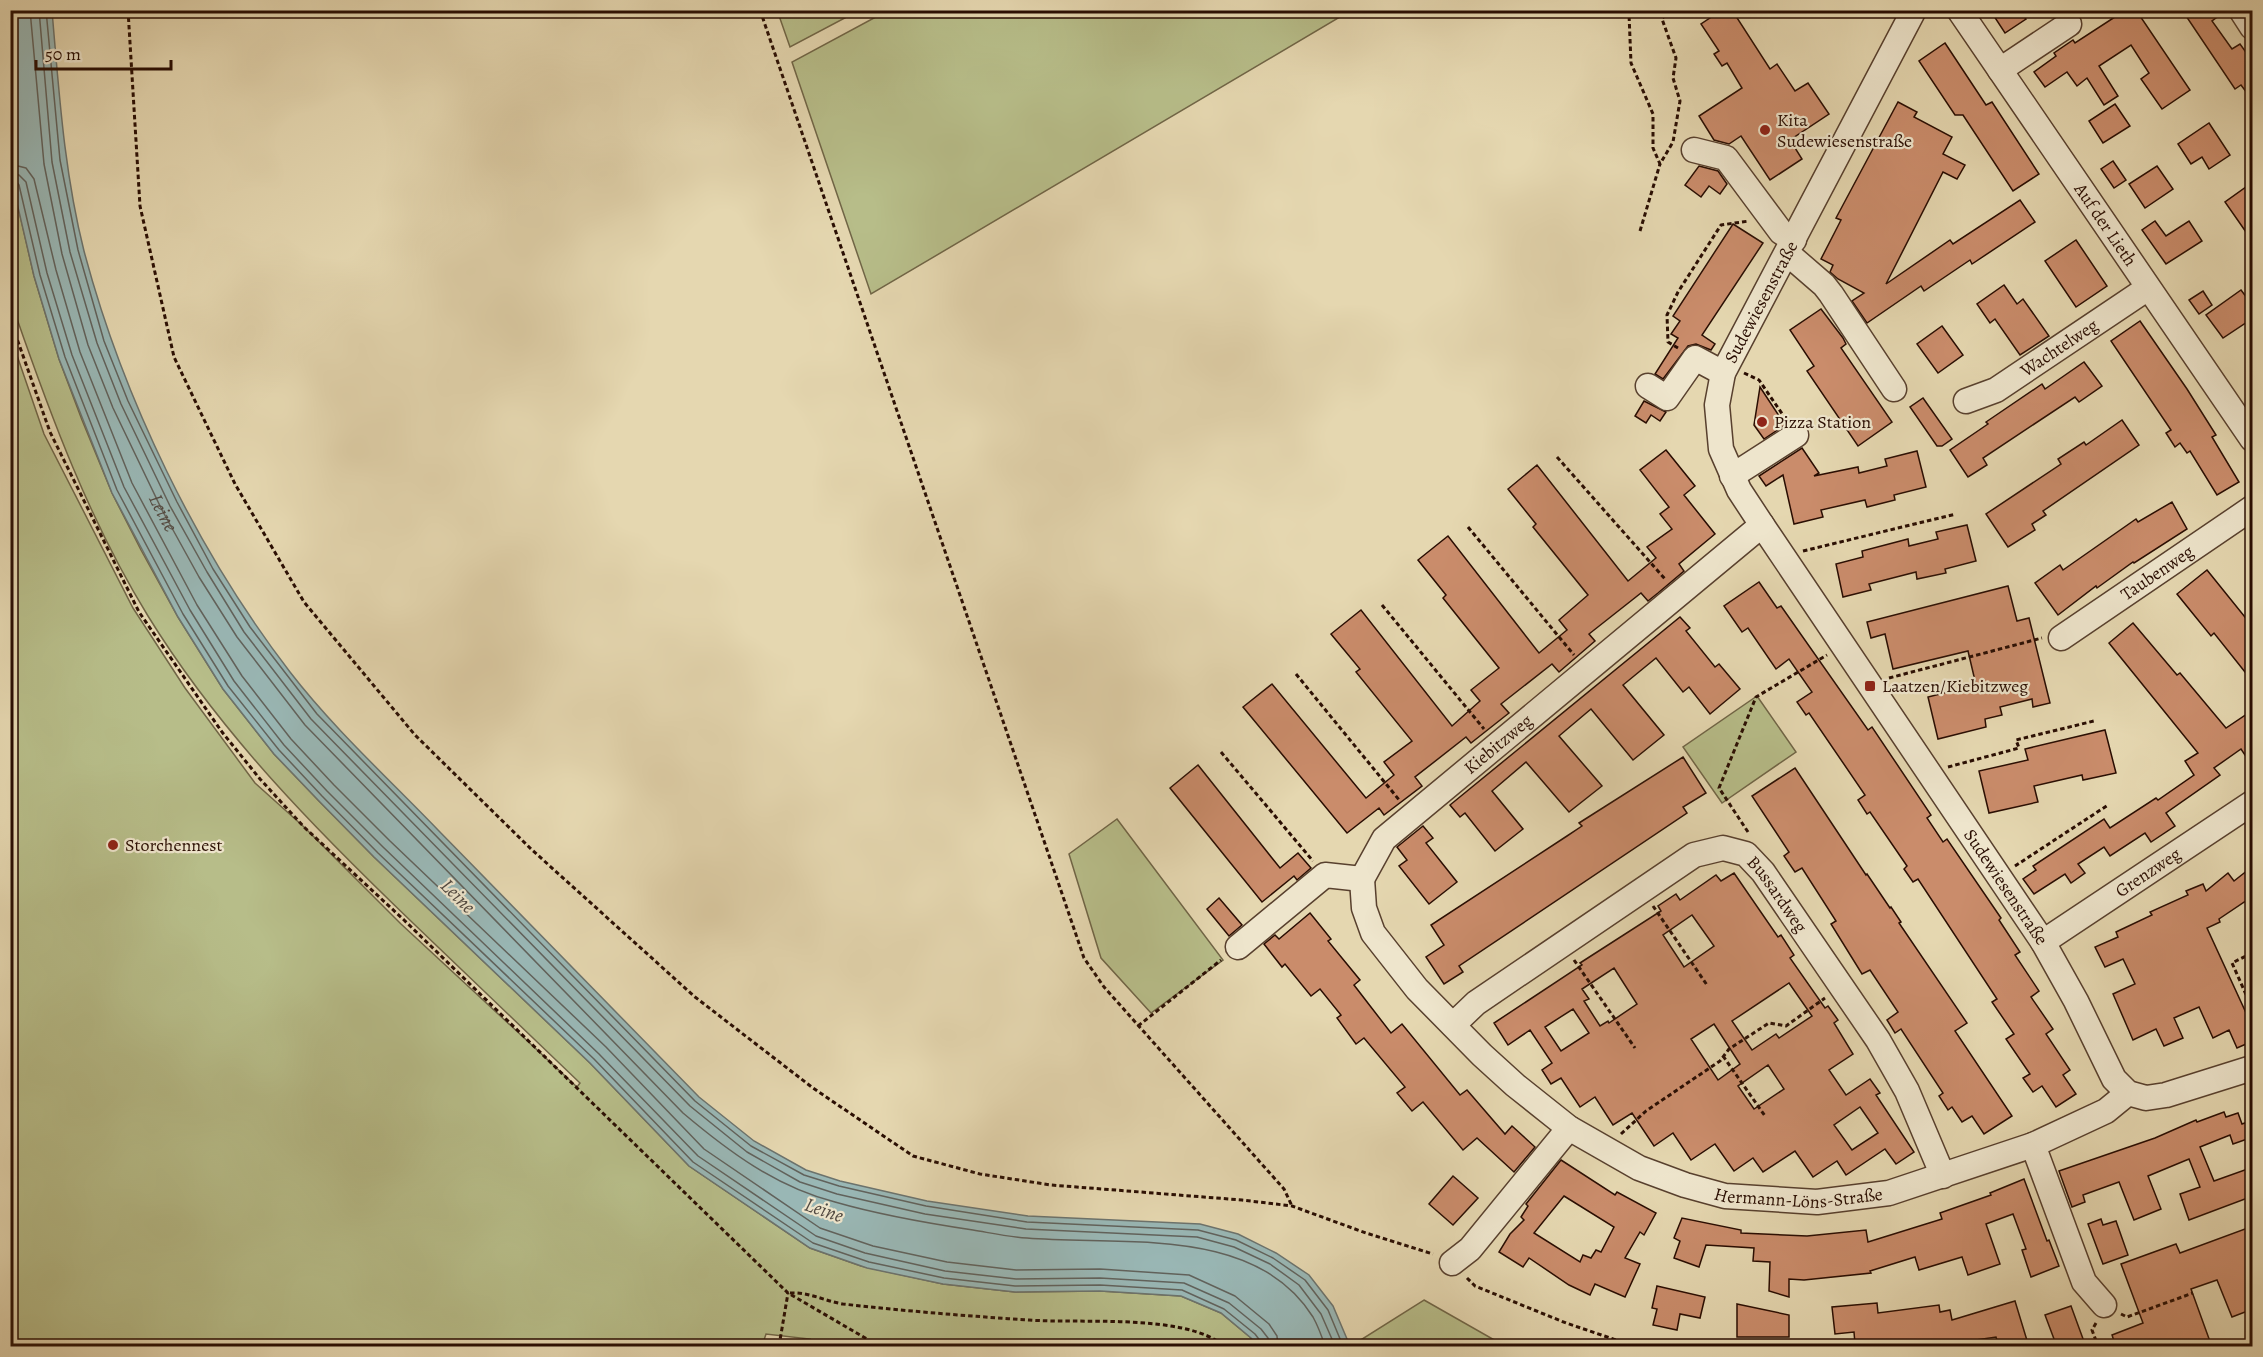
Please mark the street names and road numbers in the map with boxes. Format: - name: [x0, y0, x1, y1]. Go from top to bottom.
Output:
- street label: Auf der Lieth: [2068, 178, 2143, 271]
- street label: Sudewiesenstraße: [1719, 237, 1803, 367]
- street label: Wachtelweg: [2015, 313, 2103, 383]
- street label: Taubenweg: [2116, 539, 2198, 606]
- street label: Kiebitzweg: [1459, 709, 1537, 780]
- street label: Sudewiesenstraße: [1958, 824, 2054, 950]
- street label: Grenzweg: [2110, 842, 2185, 903]
- street label: Bussardweg: [1742, 851, 1813, 937]
- street label: Hermann-Löns-Straße: [1711, 1182, 1884, 1214]

